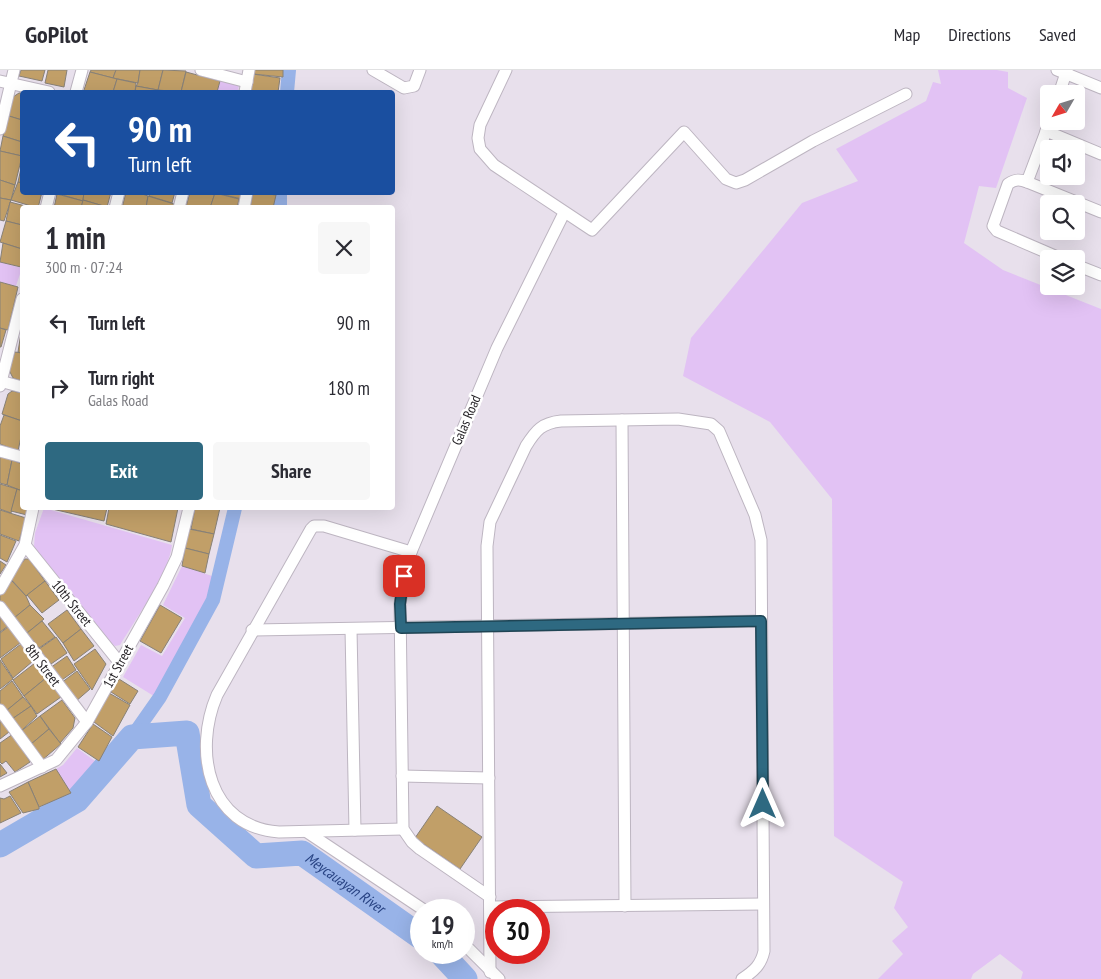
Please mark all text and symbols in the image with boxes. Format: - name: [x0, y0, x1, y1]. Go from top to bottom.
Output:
- text: GoPilot: [25, 19, 88, 50]
- text: Map: [894, 23, 920, 46]
- text: Directions: [948, 23, 1011, 46]
- text: Saved: [1039, 23, 1076, 46]
- north arrow: [1040, 85, 1085, 130]
- map controls: [1040, 85, 1085, 295]
- text: 90 m: [128, 106, 192, 152]
- icon: left: [45, 110, 110, 175]
- button: sound: [1040, 140, 1085, 185]
- text: Turn left: [128, 150, 192, 178]
- button: search: [1040, 195, 1085, 240]
- text: 1 min: [45, 218, 106, 257]
- button: close: [318, 222, 370, 274]
- button: layers: [1040, 250, 1085, 295]
- text: 300 m · 07:24: [45, 257, 123, 277]
- icon: left: [45, 309, 73, 337]
- text: Turn left: [88, 311, 145, 335]
- text: 90 m: [337, 311, 370, 335]
- text: Turn right: [88, 366, 154, 390]
- icon: right: [45, 374, 73, 402]
- text: 180 m: [328, 376, 370, 400]
- text: Galas Road: [88, 390, 149, 410]
- street label: Galas Road: [447, 392, 485, 448]
- button: Exit: [45, 442, 203, 500]
- button: Share: [213, 442, 370, 500]
- pin: [383, 555, 425, 597]
- icon: arrive: [390, 562, 418, 590]
- street label: 10th Street: [48, 576, 96, 630]
- street label: 8th Street: [21, 640, 65, 690]
- street label: 1st Street: [99, 641, 137, 691]
- position arrow: [736, 777, 788, 829]
- water label: Meycauayan River: [302, 848, 390, 919]
- speed limit sign: 30: [485, 899, 550, 964]
- text: 19: [431, 909, 454, 941]
- text: km/h: [432, 936, 453, 951]

